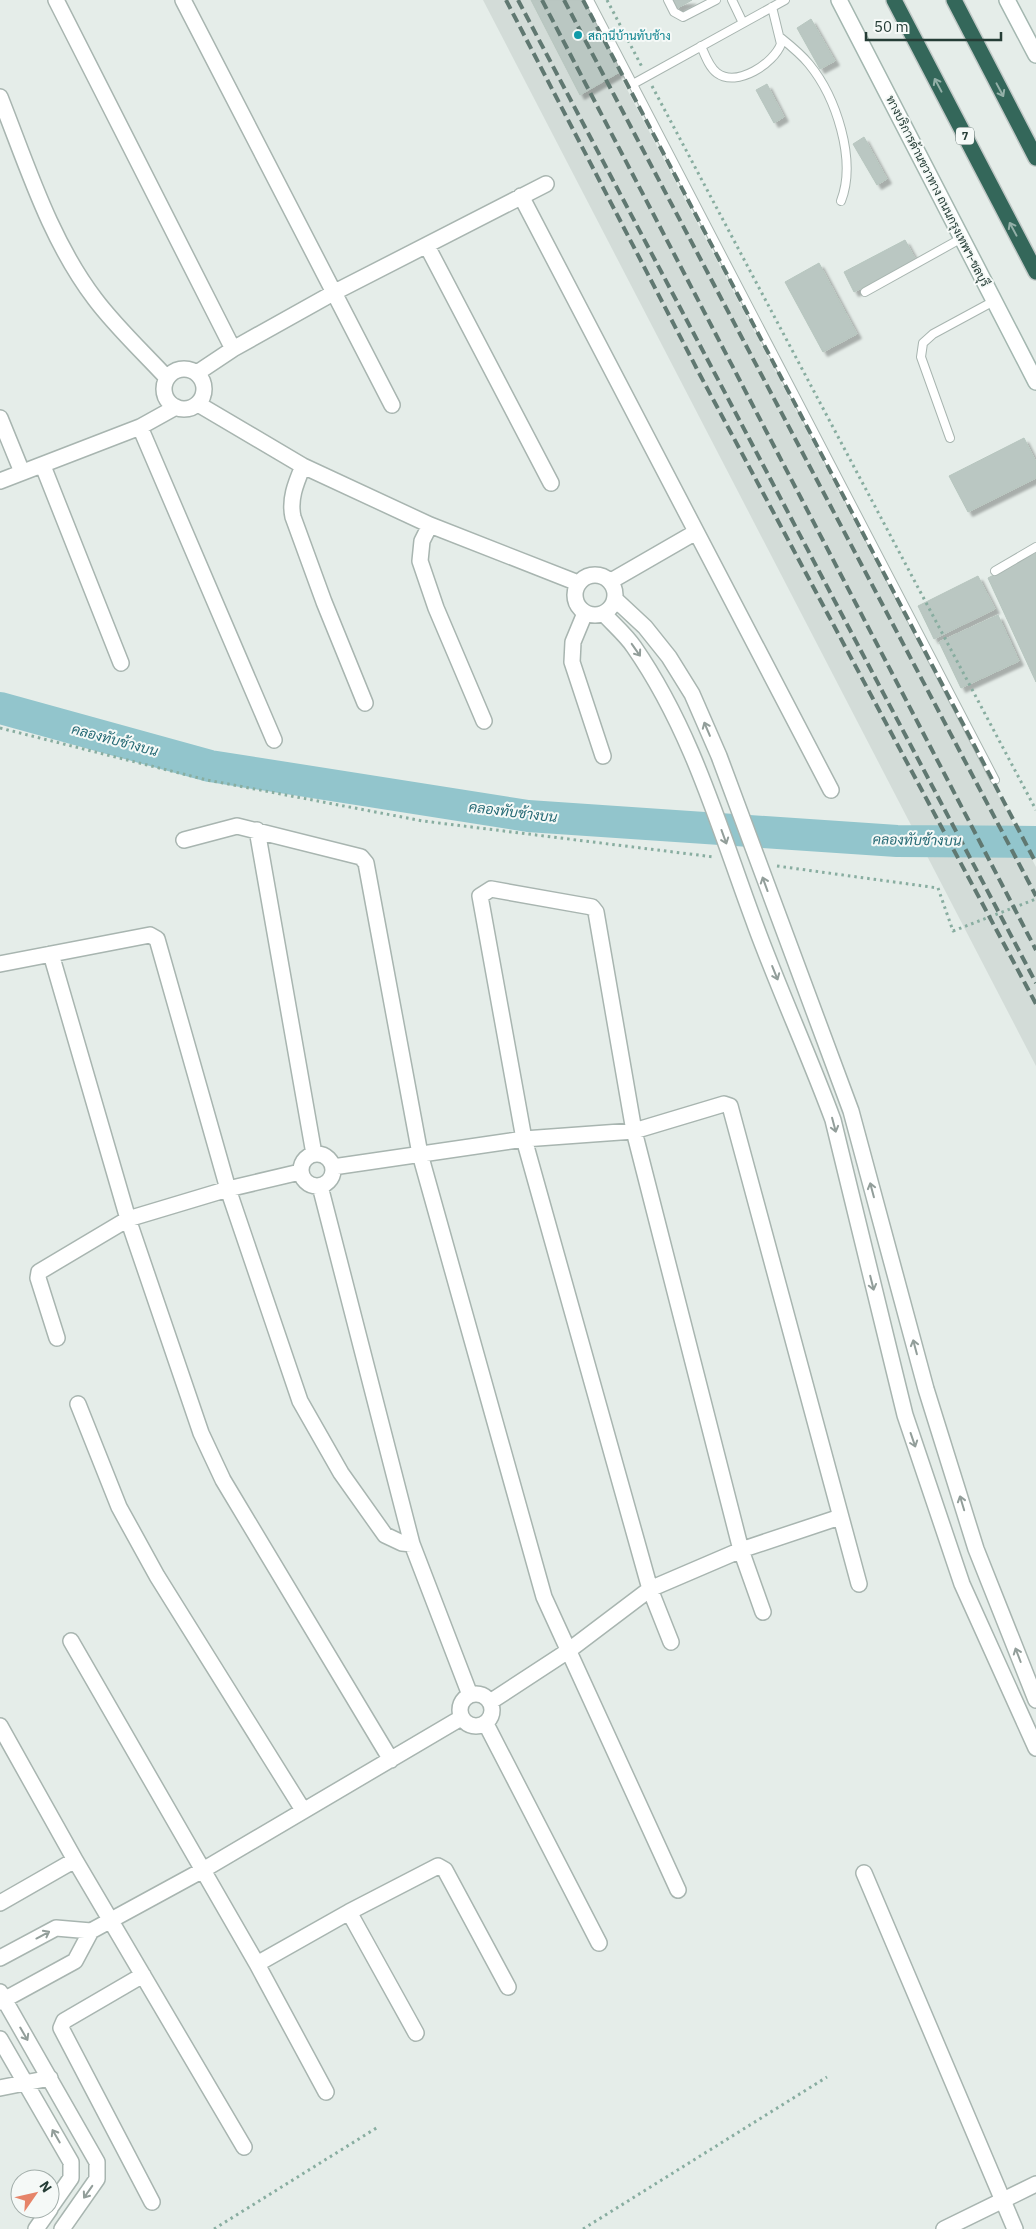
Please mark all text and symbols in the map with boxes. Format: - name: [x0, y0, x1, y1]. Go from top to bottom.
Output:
- scale bar: [866, 10, 1001, 42]
- text: 50 m: [874, 17, 909, 36]
- place label: สถานีบ้านทับช้าง: [588, 28, 671, 43]
- marker: สถานีบ้านทับช้าง: [572, 29, 584, 41]
- one-way arrow: [933, 78, 942, 93]
- one-way arrow: [996, 82, 1005, 97]
- street label: ทางบริการด้านขวาทาง ถนนกรุงเทพฯ-ชลบุรี: [881, 93, 993, 290]
- road number: 7: [956, 128, 974, 144]
- one-way arrow: [1008, 222, 1018, 237]
- one-way arrow: [631, 643, 641, 657]
- water label: คลองทับช้างบน: [70, 720, 160, 760]
- one-way arrow: [701, 722, 711, 737]
- water label: คลองทับช้างบน: [468, 798, 558, 826]
- one-way arrow: [720, 829, 729, 844]
- water label: คลองทับช้างบน: [872, 830, 962, 850]
- one-way arrow: [760, 876, 769, 892]
- one-way arrow: [771, 965, 780, 981]
- one-way arrow: [829, 1116, 839, 1132]
- one-way arrow: [867, 1183, 876, 1199]
- one-way arrow: [868, 1274, 878, 1290]
- one-way arrow: [909, 1340, 919, 1356]
- one-way arrow: [909, 1431, 919, 1447]
- one-way arrow: [957, 1495, 966, 1511]
- one-way arrow: [1013, 1648, 1022, 1663]
- one-way arrow: [35, 1930, 50, 1939]
- one-way arrow: [20, 2027, 30, 2041]
- one-way arrow: [51, 2128, 61, 2143]
- north arrow: [10, 2169, 60, 2219]
- text: N: [35, 2177, 56, 2196]
- one-way arrow: [83, 2185, 93, 2199]

